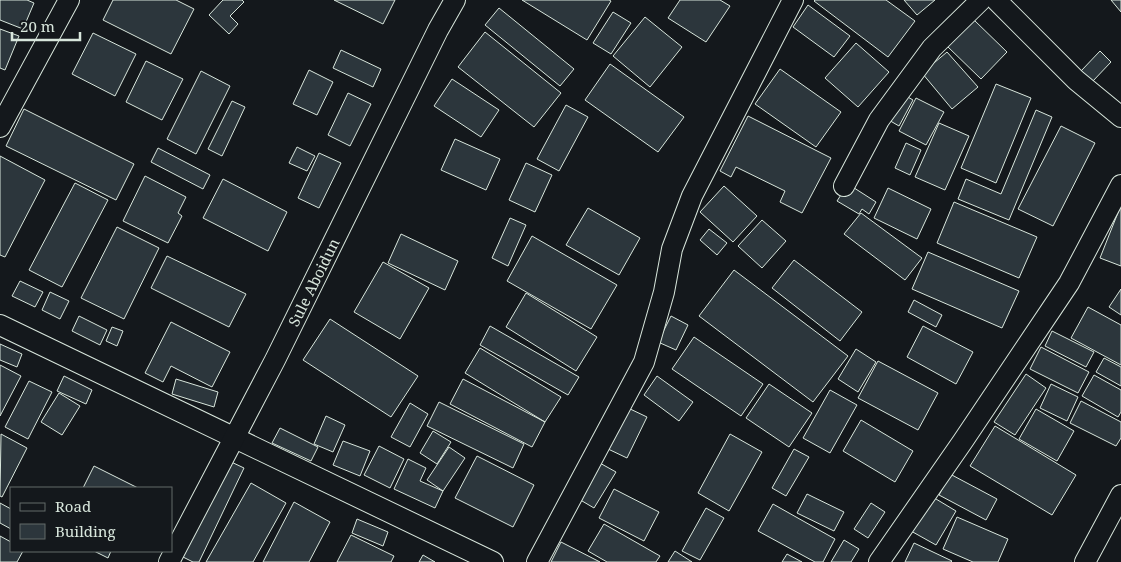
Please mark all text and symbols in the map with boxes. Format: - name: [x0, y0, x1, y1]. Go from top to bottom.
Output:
- scale bar: [12, 10, 80, 42]
- text: 20 m: [20, 16, 55, 36]
- street label: Sule Aboidun: [283, 234, 344, 330]
- legend: [10, 487, 172, 552]
- text: Road: [55, 496, 91, 516]
- text: Building: [55, 521, 116, 541]

